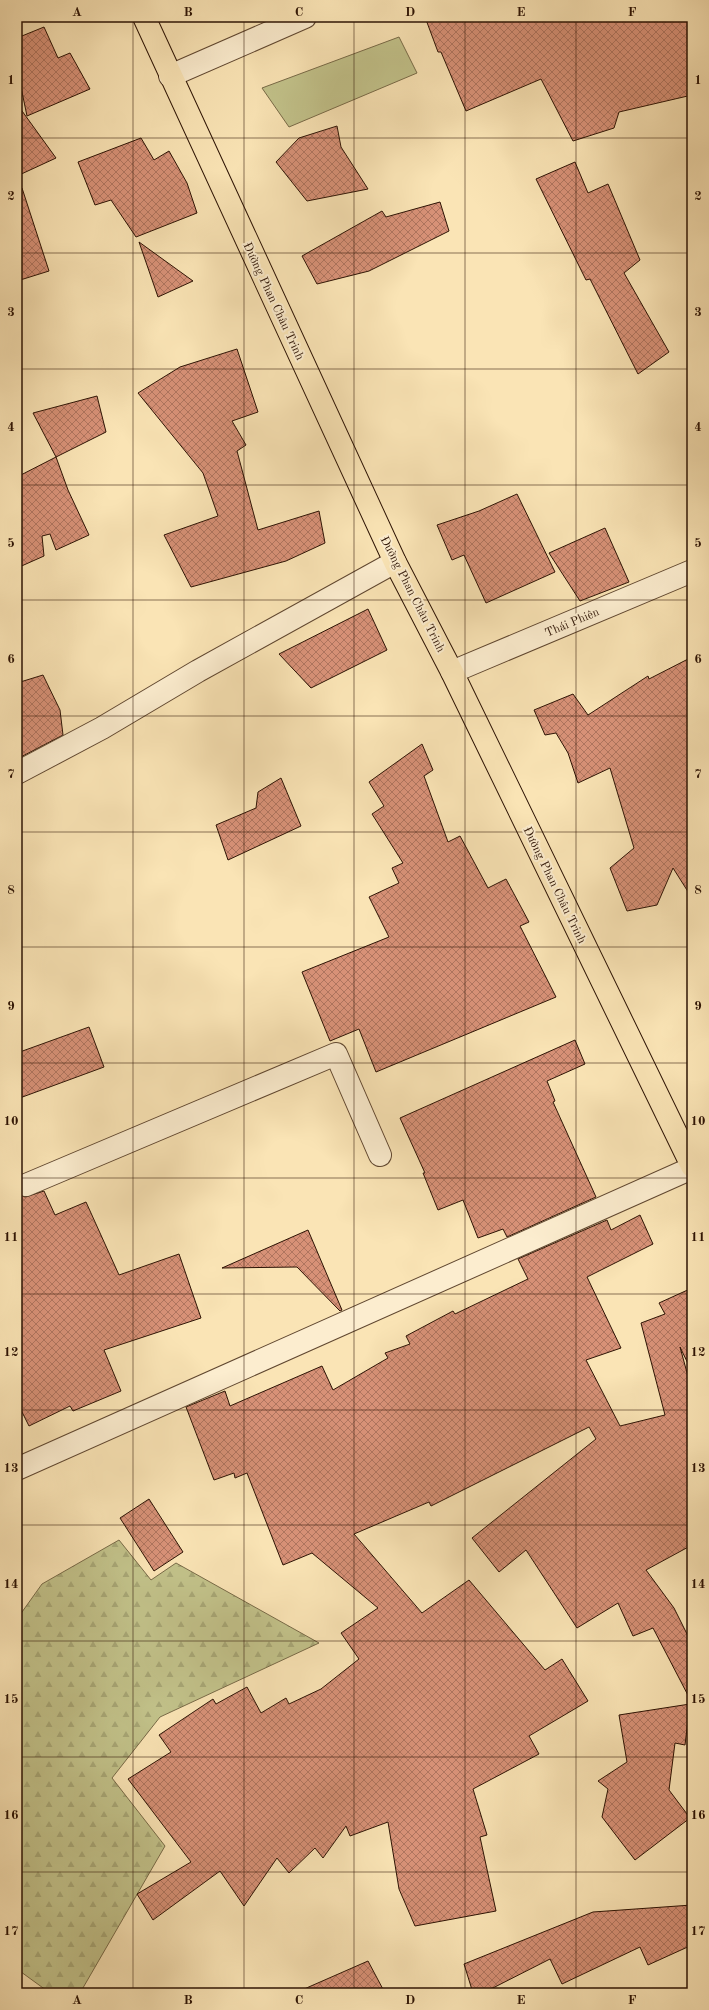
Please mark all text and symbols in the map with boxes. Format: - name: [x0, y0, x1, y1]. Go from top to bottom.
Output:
- text: A: [72, 6, 82, 19]
- text: B: [183, 6, 193, 19]
- text: C: [295, 6, 303, 19]
- text: D: [405, 6, 415, 19]
- text: E: [517, 6, 526, 19]
- text: F: [628, 6, 637, 19]
- text: 1: [7, 74, 15, 87]
- text: 1: [694, 74, 702, 87]
- text: 2: [7, 190, 15, 203]
- text: 2: [694, 190, 702, 203]
- street label: Đường Phan Châu Trinh: [241, 241, 306, 363]
- text: 3: [7, 306, 15, 319]
- text: 3: [694, 306, 702, 319]
- text: 4: [7, 421, 15, 434]
- text: 4: [694, 421, 702, 434]
- street label: Đường Phan Châu Trinh: [378, 535, 447, 655]
- text: 5: [7, 537, 15, 550]
- text: 5: [694, 537, 702, 550]
- street label: Thái Phiên: [544, 606, 602, 640]
- text: 6: [7, 653, 15, 666]
- text: 6: [694, 653, 702, 666]
- text: 7: [7, 768, 15, 781]
- text: 7: [694, 768, 702, 781]
- street label: Đường Phan Châu Trinh: [521, 825, 588, 946]
- text: 8: [7, 884, 15, 897]
- text: 8: [694, 884, 702, 897]
- text: 9: [7, 1000, 15, 1013]
- text: 9: [694, 1000, 702, 1013]
- text: 10: [3, 1115, 19, 1128]
- text: 10: [690, 1115, 706, 1128]
- text: 11: [3, 1231, 19, 1244]
- text: 11: [690, 1231, 706, 1244]
- text: 12: [3, 1346, 19, 1359]
- text: 12: [690, 1346, 706, 1359]
- text: 13: [3, 1462, 19, 1475]
- text: 13: [690, 1462, 706, 1475]
- text: 14: [3, 1578, 19, 1591]
- text: 14: [690, 1578, 706, 1591]
- text: 15: [3, 1693, 19, 1706]
- text: 15: [690, 1693, 706, 1706]
- text: 16: [3, 1809, 19, 1822]
- text: 16: [690, 1809, 706, 1822]
- text: 17: [3, 1925, 19, 1938]
- text: 17: [690, 1925, 706, 1938]
- text: A: [72, 1994, 82, 2007]
- text: B: [183, 1994, 193, 2007]
- text: C: [295, 1994, 303, 2007]
- text: D: [405, 1994, 415, 2007]
- text: E: [517, 1994, 526, 2007]
- text: F: [628, 1994, 637, 2007]

